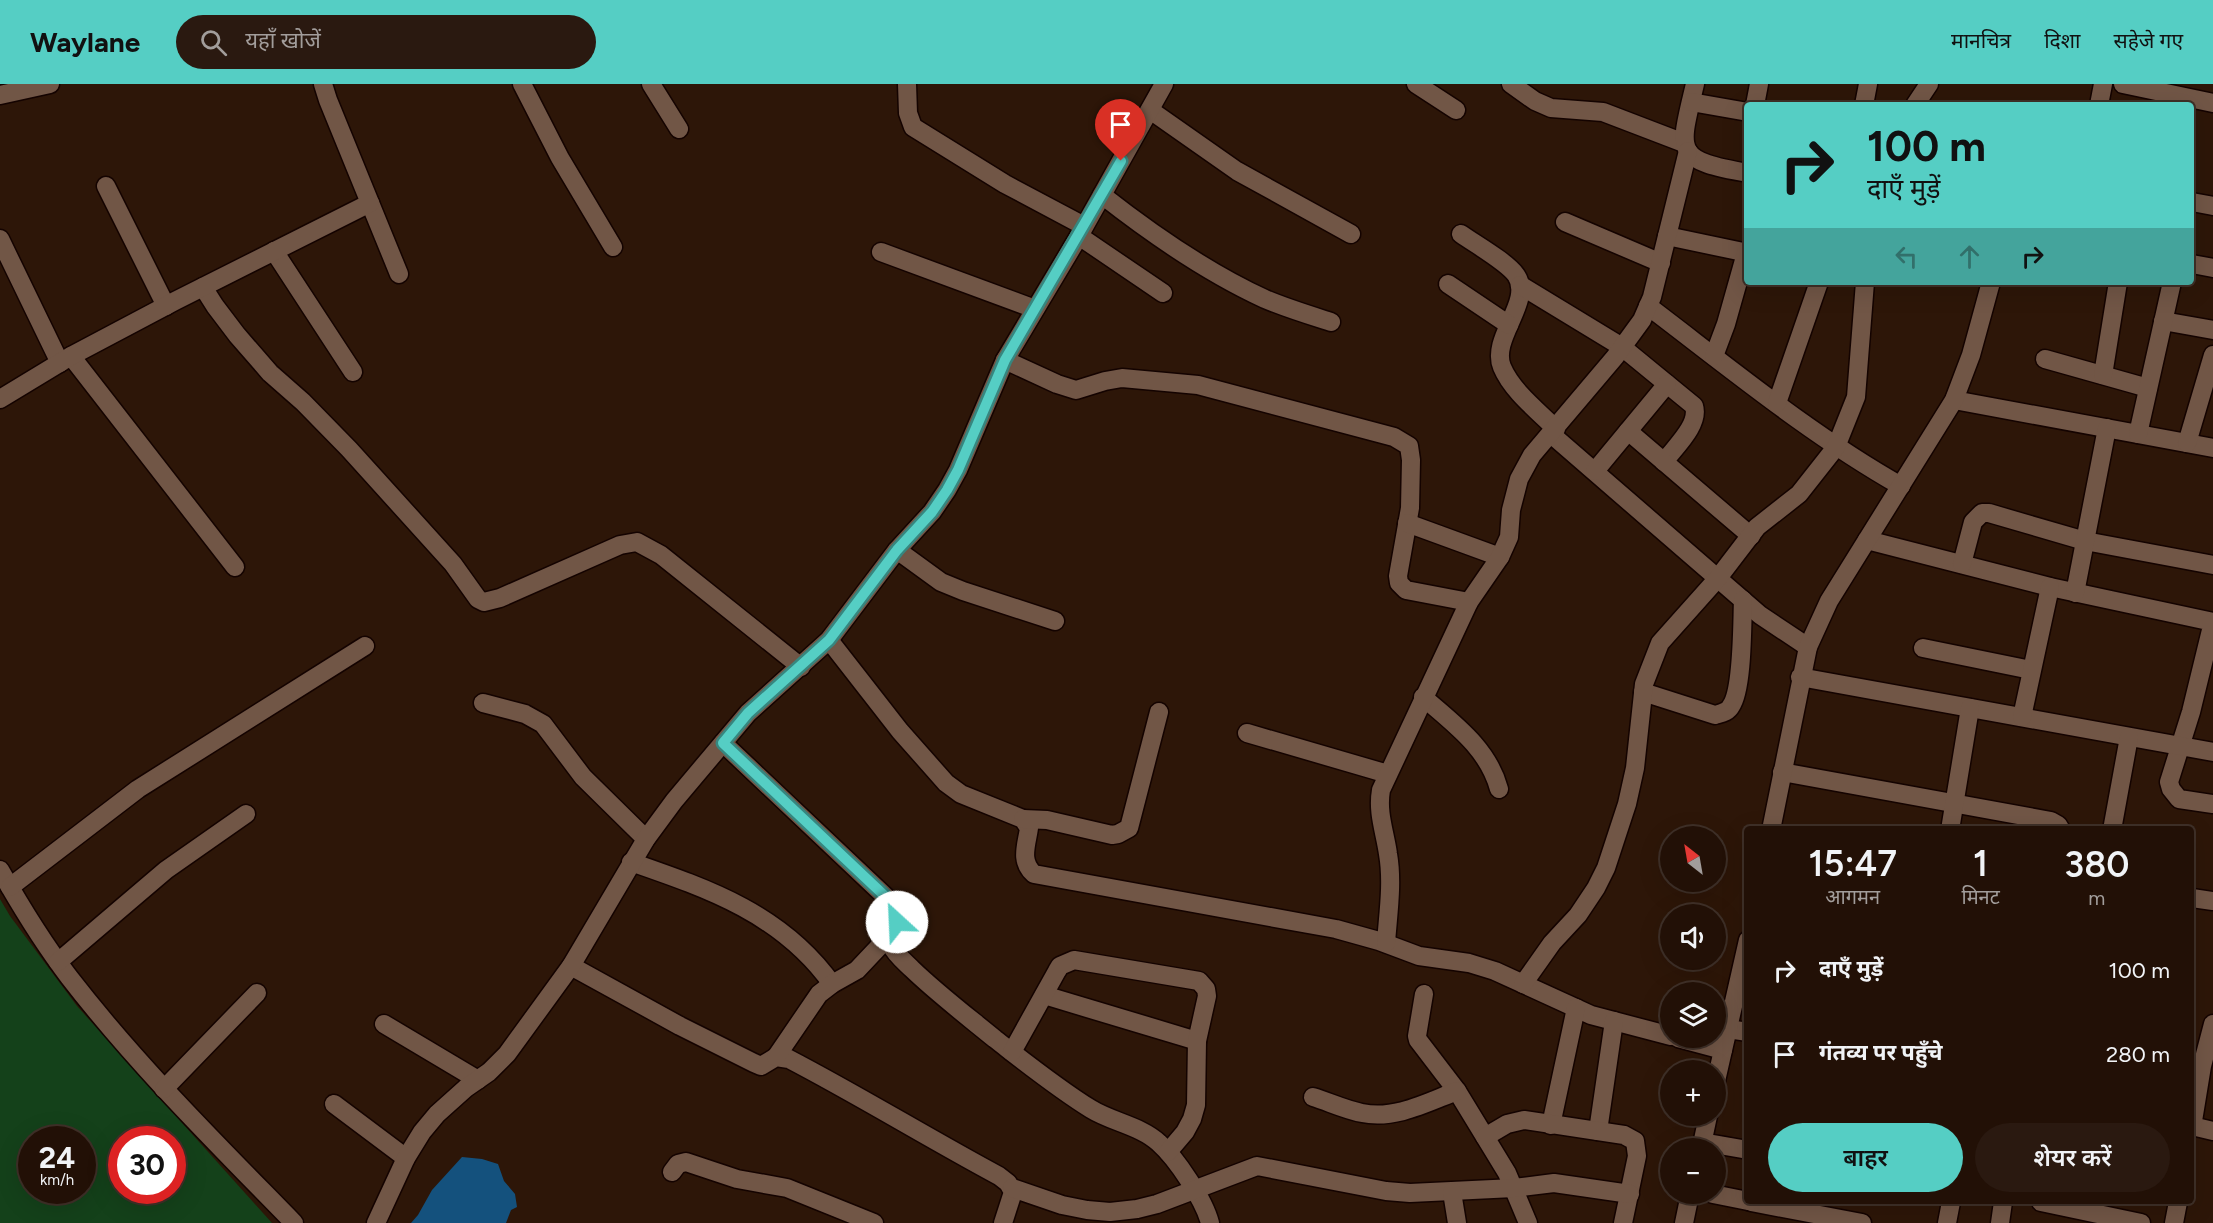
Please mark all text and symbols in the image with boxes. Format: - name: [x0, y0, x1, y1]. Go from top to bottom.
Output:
- search box: [176, 15, 596, 69]
- text: Waylane: [30, 25, 140, 59]
- icon: search: [197, 26, 230, 59]
- text: यहाँ खोजें: [245, 27, 321, 54]
- text: मानचित्र: [1951, 28, 2011, 53]
- text: दिशा: [2044, 28, 2080, 53]
- text: सहेजे गए: [2113, 28, 2183, 53]
- pin: [1095, 99, 1146, 161]
- icon: arrive: [1104, 108, 1137, 141]
- text: 100 m: [1867, 121, 1986, 172]
- icon: right: [1768, 126, 1846, 204]
- text: दाएँ मुड़ें: [1867, 172, 1941, 205]
- icon: left: [1890, 240, 1923, 273]
- icon: ahead: [1953, 240, 1986, 273]
- icon: right: [2016, 240, 2049, 273]
- north arrow: [1660, 826, 1726, 892]
- map controls: [1660, 826, 1726, 1204]
- text: 15:47: [1809, 842, 1897, 885]
- text: 1: [1973, 842, 1988, 885]
- text: 380: [2064, 843, 2129, 886]
- text: आगमन: [1825, 885, 1880, 909]
- text: मिनट: [1961, 885, 2000, 909]
- text: m: [2088, 886, 2105, 910]
- position arrow: [865, 890, 929, 954]
- button: sound: [1660, 904, 1726, 970]
- icon: right: [1768, 954, 1801, 987]
- text: दाएँ मुड़ें: [1819, 955, 1883, 982]
- text: 100 m: [2109, 957, 2170, 984]
- button: layers: [1660, 982, 1726, 1048]
- icon: arrive: [1768, 1038, 1801, 1071]
- text: गंतव्य पर पहुँचे: [1819, 1039, 1943, 1066]
- text: 280 m: [2106, 1041, 2170, 1068]
- button: +: [1660, 1060, 1726, 1126]
- button: बाहर: [1768, 1123, 1963, 1192]
- button: शेयर करें: [1975, 1123, 2170, 1192]
- speed limit sign: 30: [108, 1126, 186, 1204]
- button: −: [1660, 1138, 1726, 1204]
- text: 24: [39, 1139, 75, 1176]
- text: km/h: [40, 1171, 74, 1189]

